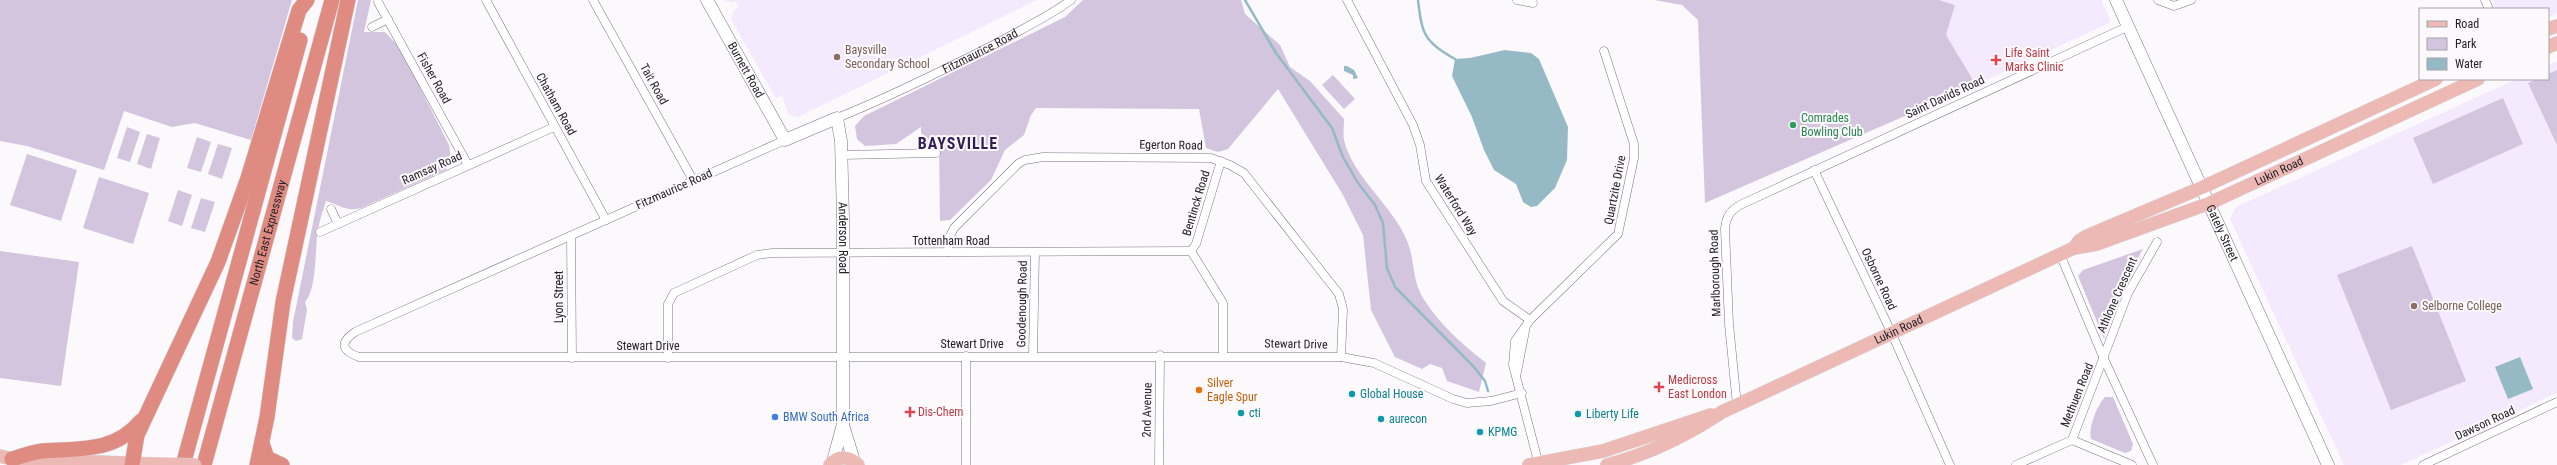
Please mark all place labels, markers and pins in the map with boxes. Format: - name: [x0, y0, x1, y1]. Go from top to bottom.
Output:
- place label: Baysville Secondary School: [845, 43, 930, 71]
- place label: Life Saint Marks Clinic: [2005, 46, 2064, 74]
- marker: Baysville Secondary School: [832, 52, 842, 62]
- marker: Life Saint Marks Clinic: [1990, 54, 2002, 66]
- place label: Comrades Bowling Club: [1801, 111, 1863, 139]
- marker: Comrades Bowling Club: [1788, 120, 1798, 130]
- place label: Selborne College: [2422, 299, 2502, 313]
- marker: Selborne College: [2409, 301, 2419, 311]
- place label: Medicross East London: [1668, 373, 1727, 401]
- place label: Silver Eagle Spur: [1207, 376, 1258, 404]
- marker: Medicross East London: [1653, 381, 1665, 393]
- marker: Silver Eagle Spur: [1194, 385, 1204, 395]
- place label: Global House: [1360, 387, 1424, 401]
- marker: Global House: [1347, 389, 1357, 399]
- place label: Dis-Chem: [918, 405, 963, 419]
- place label: cti: [1249, 406, 1261, 420]
- marker: Dis-Chem: [905, 407, 915, 417]
- place label: Liberty Life: [1586, 407, 1639, 421]
- marker: cti: [1236, 408, 1246, 418]
- marker: Liberty Life: [1573, 409, 1583, 419]
- place label: BMW South Africa: [783, 410, 869, 424]
- marker: BMW South Africa: [770, 412, 780, 422]
- place label: aurecon: [1389, 412, 1427, 426]
- marker: aurecon: [1376, 414, 1386, 424]
- place label: KPMG: [1488, 425, 1517, 439]
- marker: KPMG: [1475, 427, 1485, 437]

